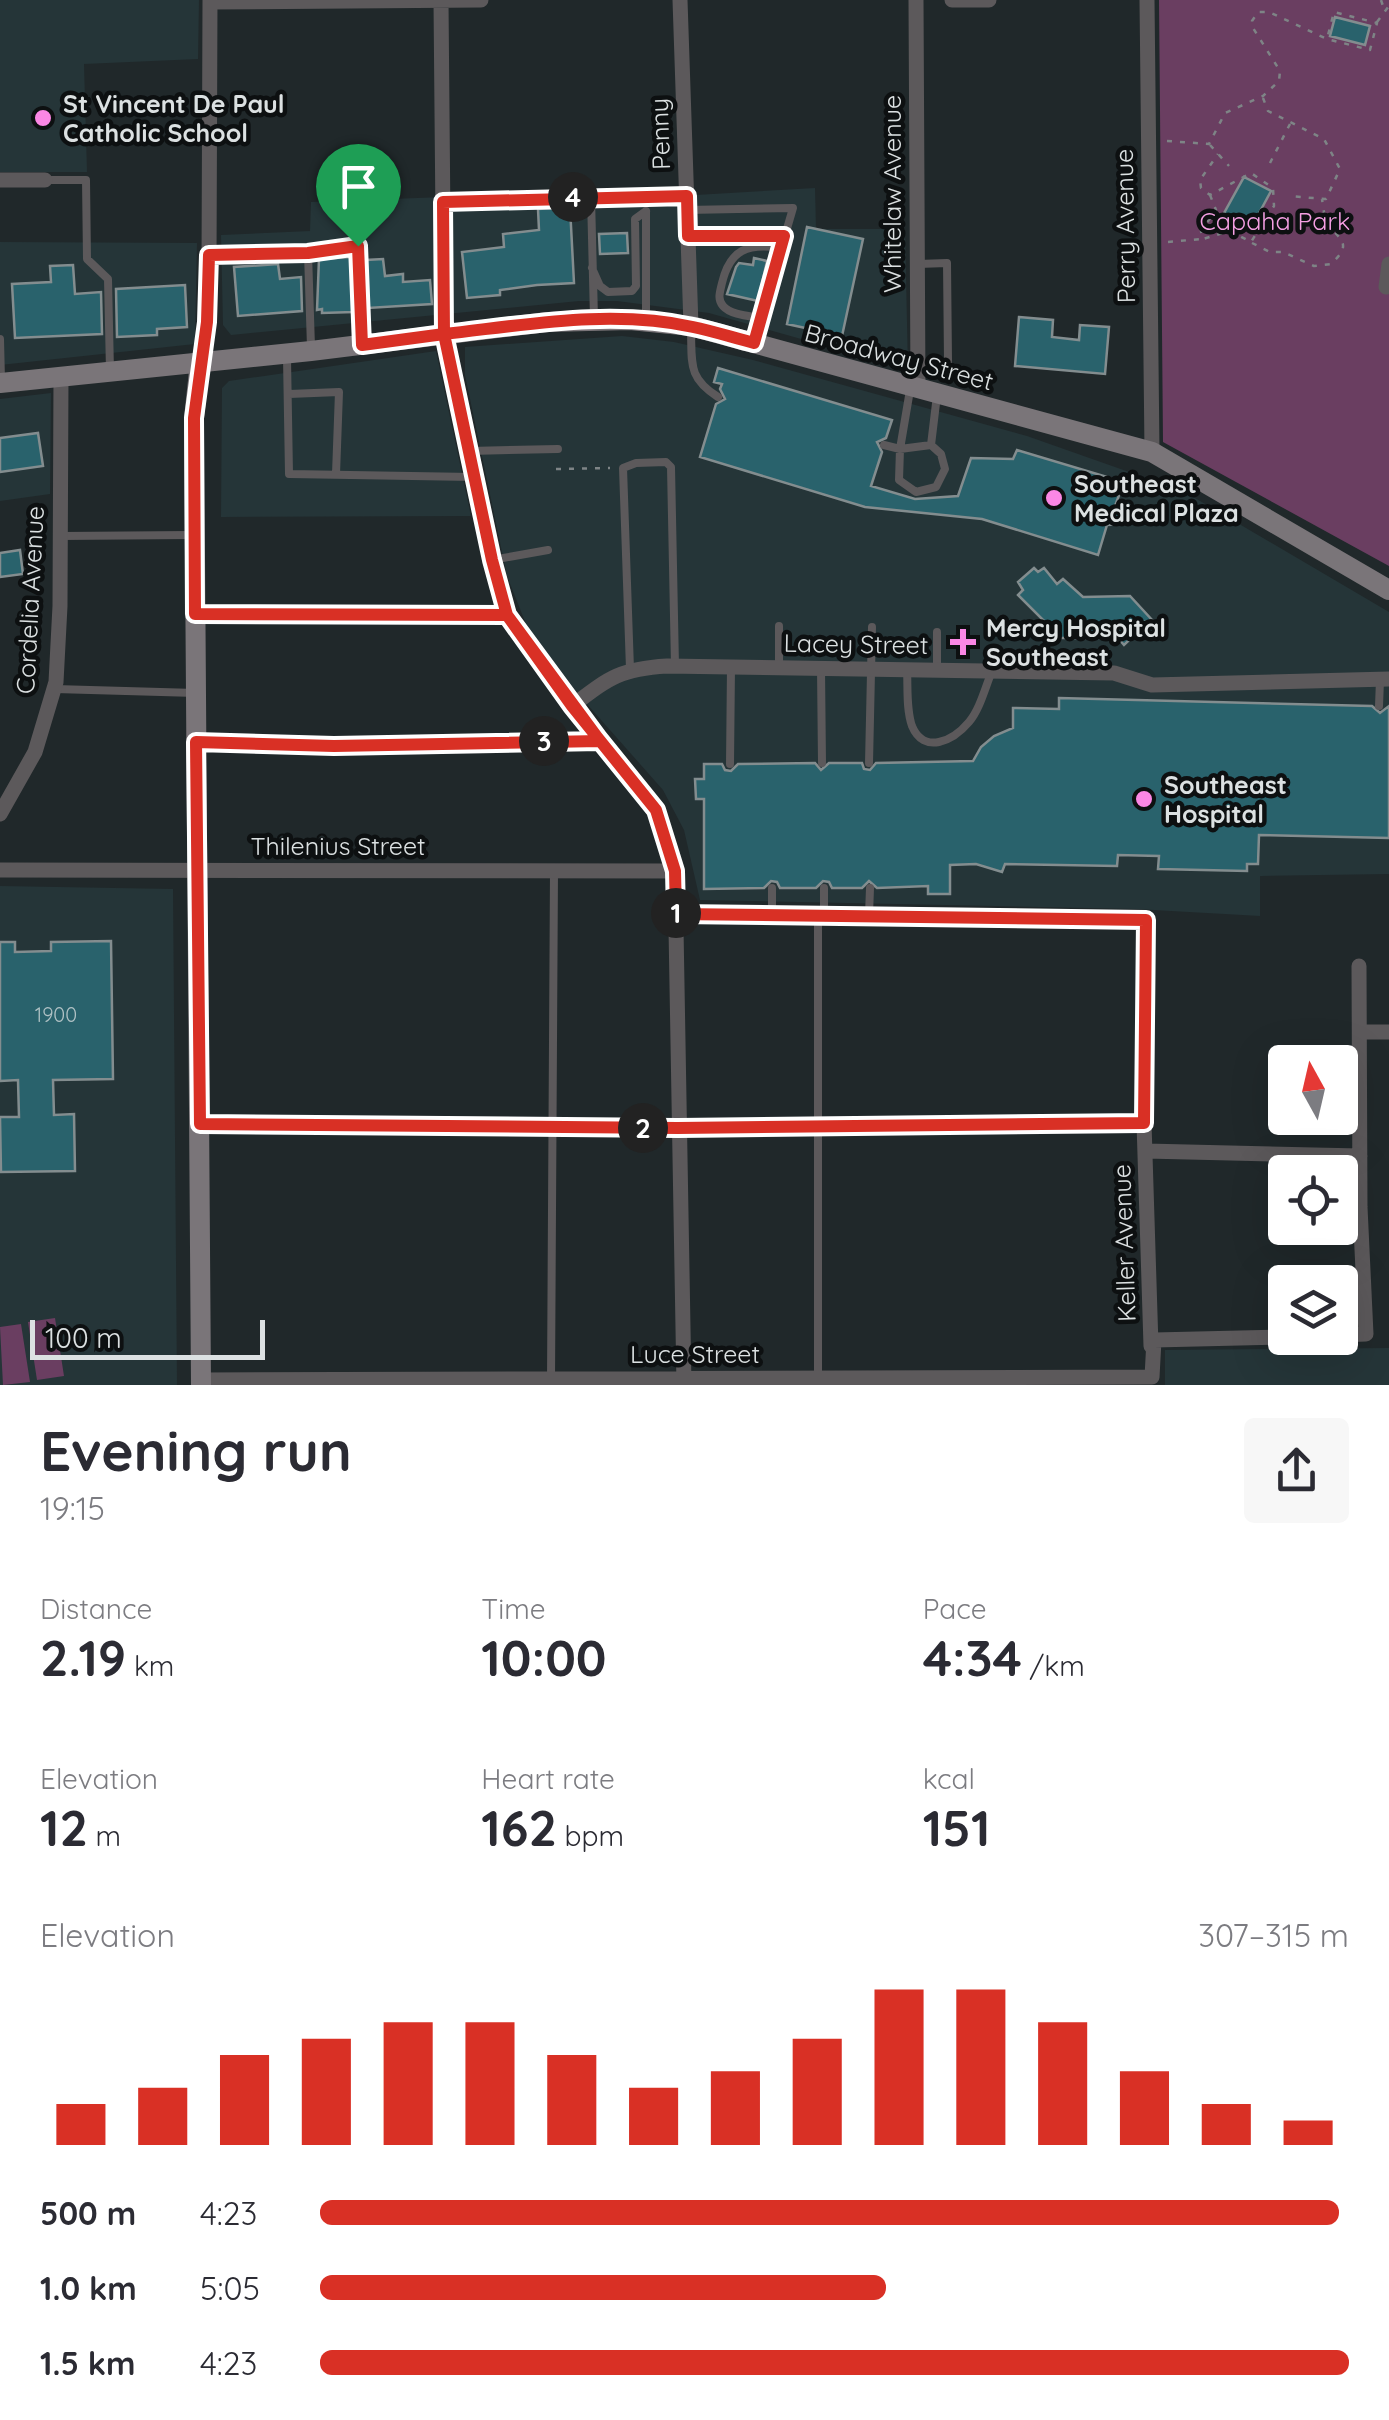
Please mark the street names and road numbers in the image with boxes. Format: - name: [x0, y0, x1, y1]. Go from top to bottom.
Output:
- street label: Whitelaw Avenue: [876, 95, 907, 293]
- street label: Penny: [643, 98, 676, 170]
- street label: Perry Avenue: [1108, 148, 1141, 304]
- street label: Broadway Street: [801, 316, 997, 397]
- street label: Cordelia Avenue: [9, 505, 50, 695]
- street label: Lacey Street: [783, 627, 929, 660]
- street label: Thilenius Street: [250, 830, 426, 861]
- street label: Keller Avenue: [1105, 1164, 1142, 1322]
- street label: Luce Street: [630, 1338, 760, 1369]

